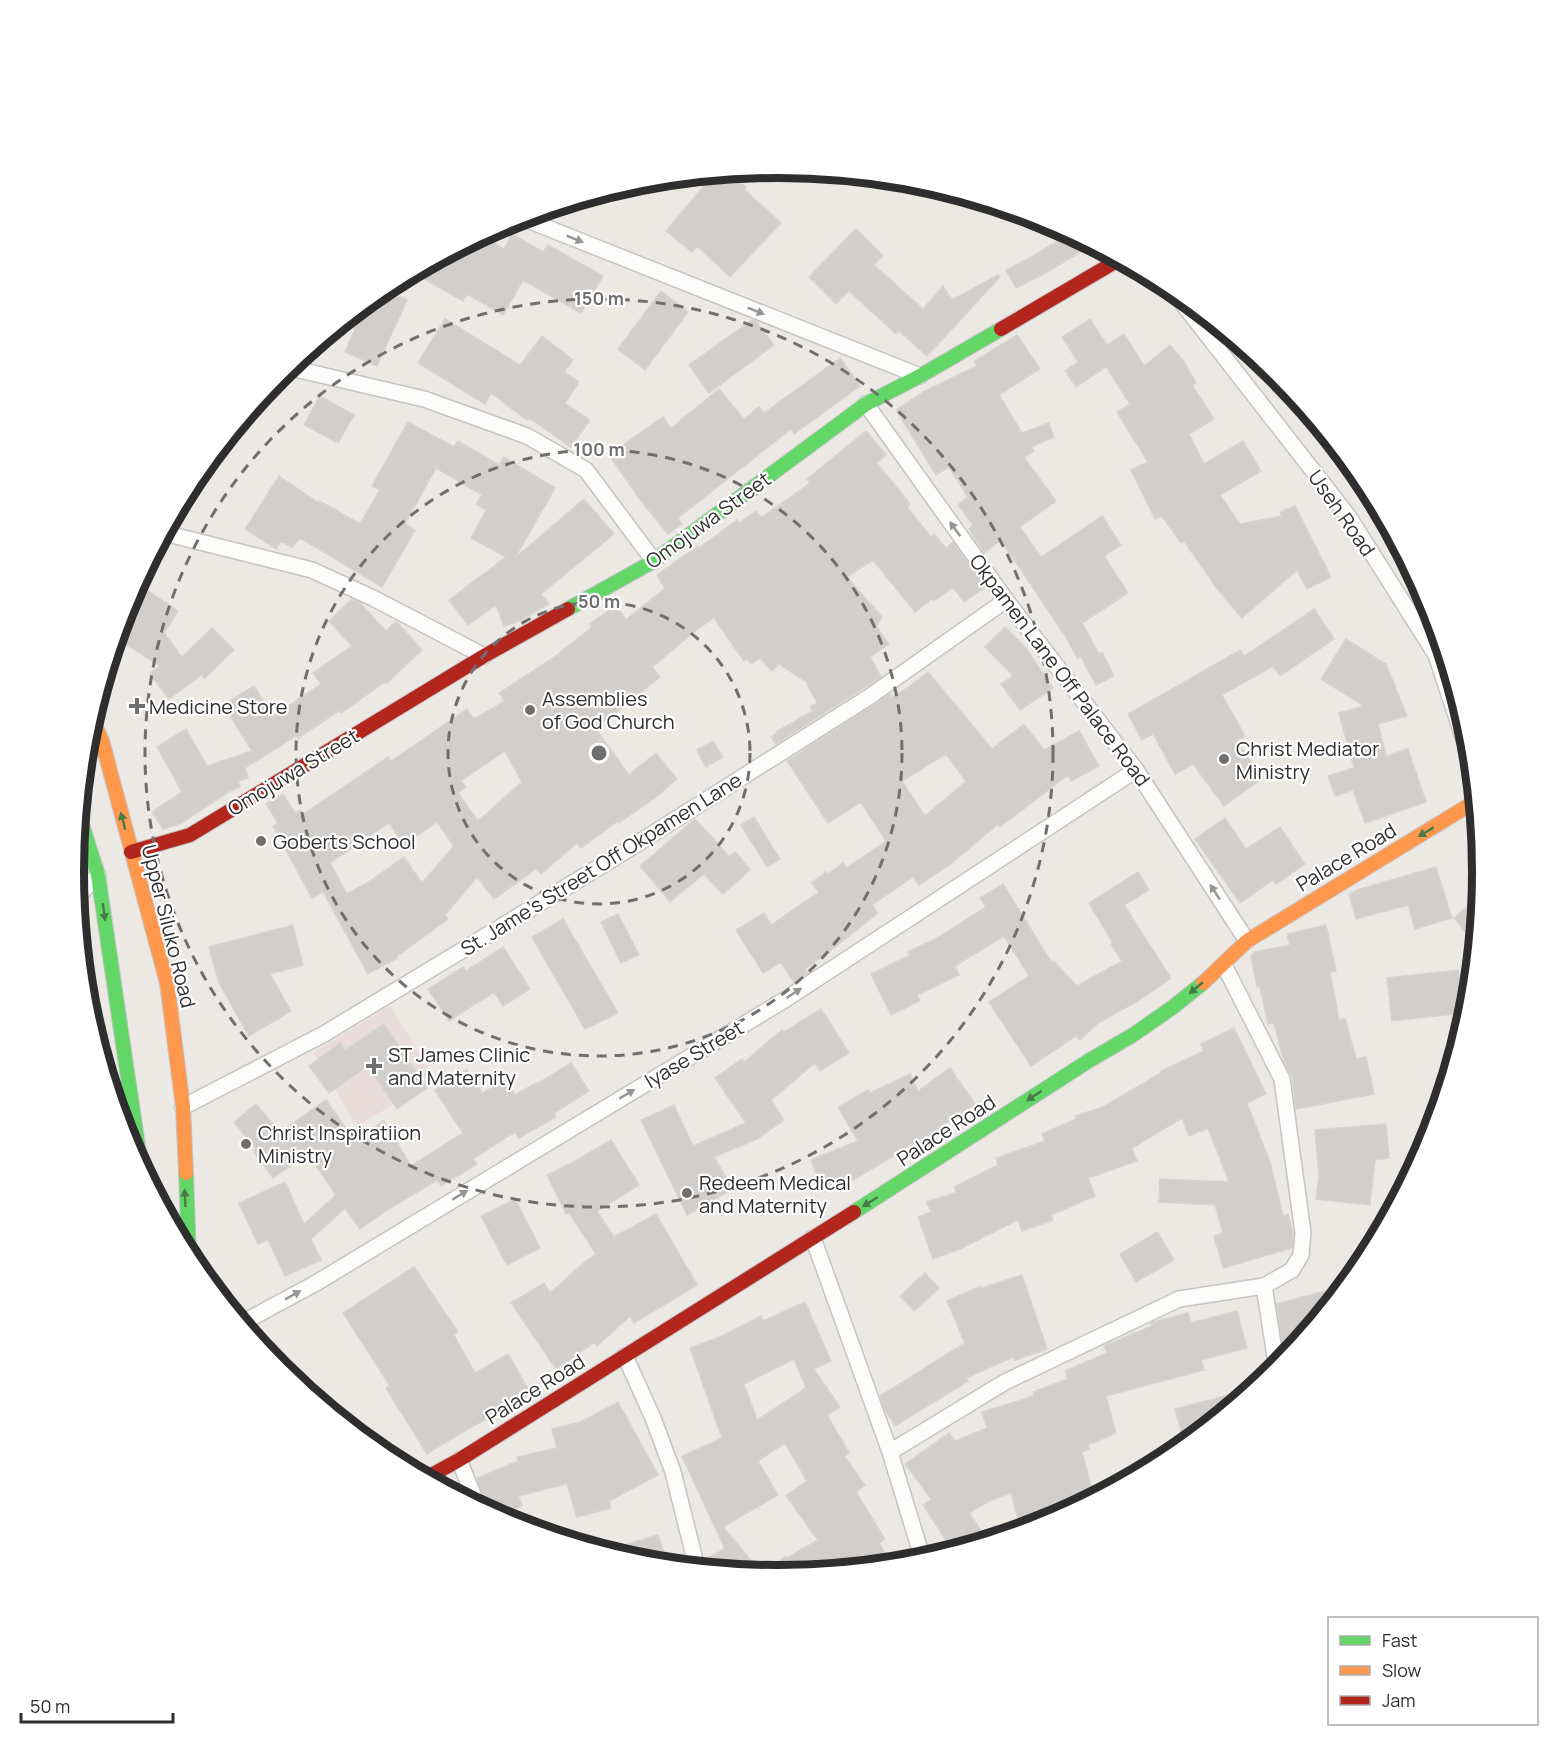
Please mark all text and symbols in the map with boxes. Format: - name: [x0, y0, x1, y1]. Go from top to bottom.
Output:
- one-way arrow: [566, 234, 584, 244]
- text: 150 m: [574, 286, 624, 310]
- one-way arrow: [747, 307, 765, 316]
- text: 100 m: [573, 437, 625, 461]
- street label: Useh Road: [1302, 464, 1382, 562]
- street label: Omojuwa Street: [640, 465, 776, 575]
- one-way arrow: [949, 521, 961, 537]
- street label: Okpamen Lane Off Palace Road: [964, 548, 1156, 792]
- text: 50 m: [578, 589, 620, 613]
- place label: Assemblies of God Church: [542, 685, 675, 735]
- place label: Medicine Store: [149, 693, 287, 720]
- marker: Medicine Store: [130, 699, 144, 713]
- marker: Assemblies of God Church: [523, 703, 537, 717]
- street label: Omojuwa Street: [222, 722, 364, 822]
- place label: Christ Mediator Ministry: [1236, 735, 1379, 785]
- centre of rings: [589, 743, 609, 763]
- marker: Christ Mediator Ministry: [1217, 752, 1231, 766]
- street label: St. Jame's Street Off Okpamen Lane: [455, 766, 747, 962]
- one-way arrow: [117, 811, 127, 830]
- street label: Palace Road: [1291, 816, 1401, 898]
- one-way arrow: [1418, 826, 1434, 837]
- place label: Goberts School: [273, 828, 416, 855]
- marker: Goberts School: [254, 834, 268, 848]
- street label: Upper Siluko Road: [136, 842, 202, 1010]
- one-way arrow: [1210, 883, 1221, 900]
- one-way arrow: [99, 902, 108, 921]
- one-way arrow: [1189, 981, 1204, 994]
- one-way arrow: [786, 988, 802, 999]
- street label: Iyase Street: [640, 1014, 748, 1094]
- place label: ST James Clinic and Maternity: [388, 1041, 530, 1091]
- marker: ST James Clinic and Maternity: [365, 1057, 383, 1075]
- street label: Palace Road: [892, 1088, 1000, 1172]
- one-way arrow: [619, 1089, 635, 1100]
- one-way arrow: [1026, 1090, 1042, 1101]
- place label: Christ Inspiratiion Ministry: [258, 1119, 421, 1169]
- marker: Christ Inspiratiion Ministry: [239, 1137, 253, 1151]
- place label: Redeem Medical and Maternity: [699, 1169, 851, 1219]
- marker: Redeem Medical and Maternity: [680, 1186, 694, 1200]
- one-way arrow: [181, 1188, 190, 1207]
- one-way arrow: [452, 1190, 469, 1201]
- one-way arrow: [862, 1196, 878, 1207]
- one-way arrow: [285, 1290, 302, 1300]
- street label: Palace Road: [480, 1348, 590, 1430]
- legend: [1328, 1617, 1538, 1725]
- text: Fast: [1382, 1628, 1417, 1652]
- text: Slow: [1382, 1658, 1422, 1682]
- scale bar: [21, 1686, 172, 1724]
- text: Jam: [1382, 1688, 1416, 1712]
- text: 50 m: [30, 1694, 70, 1718]

